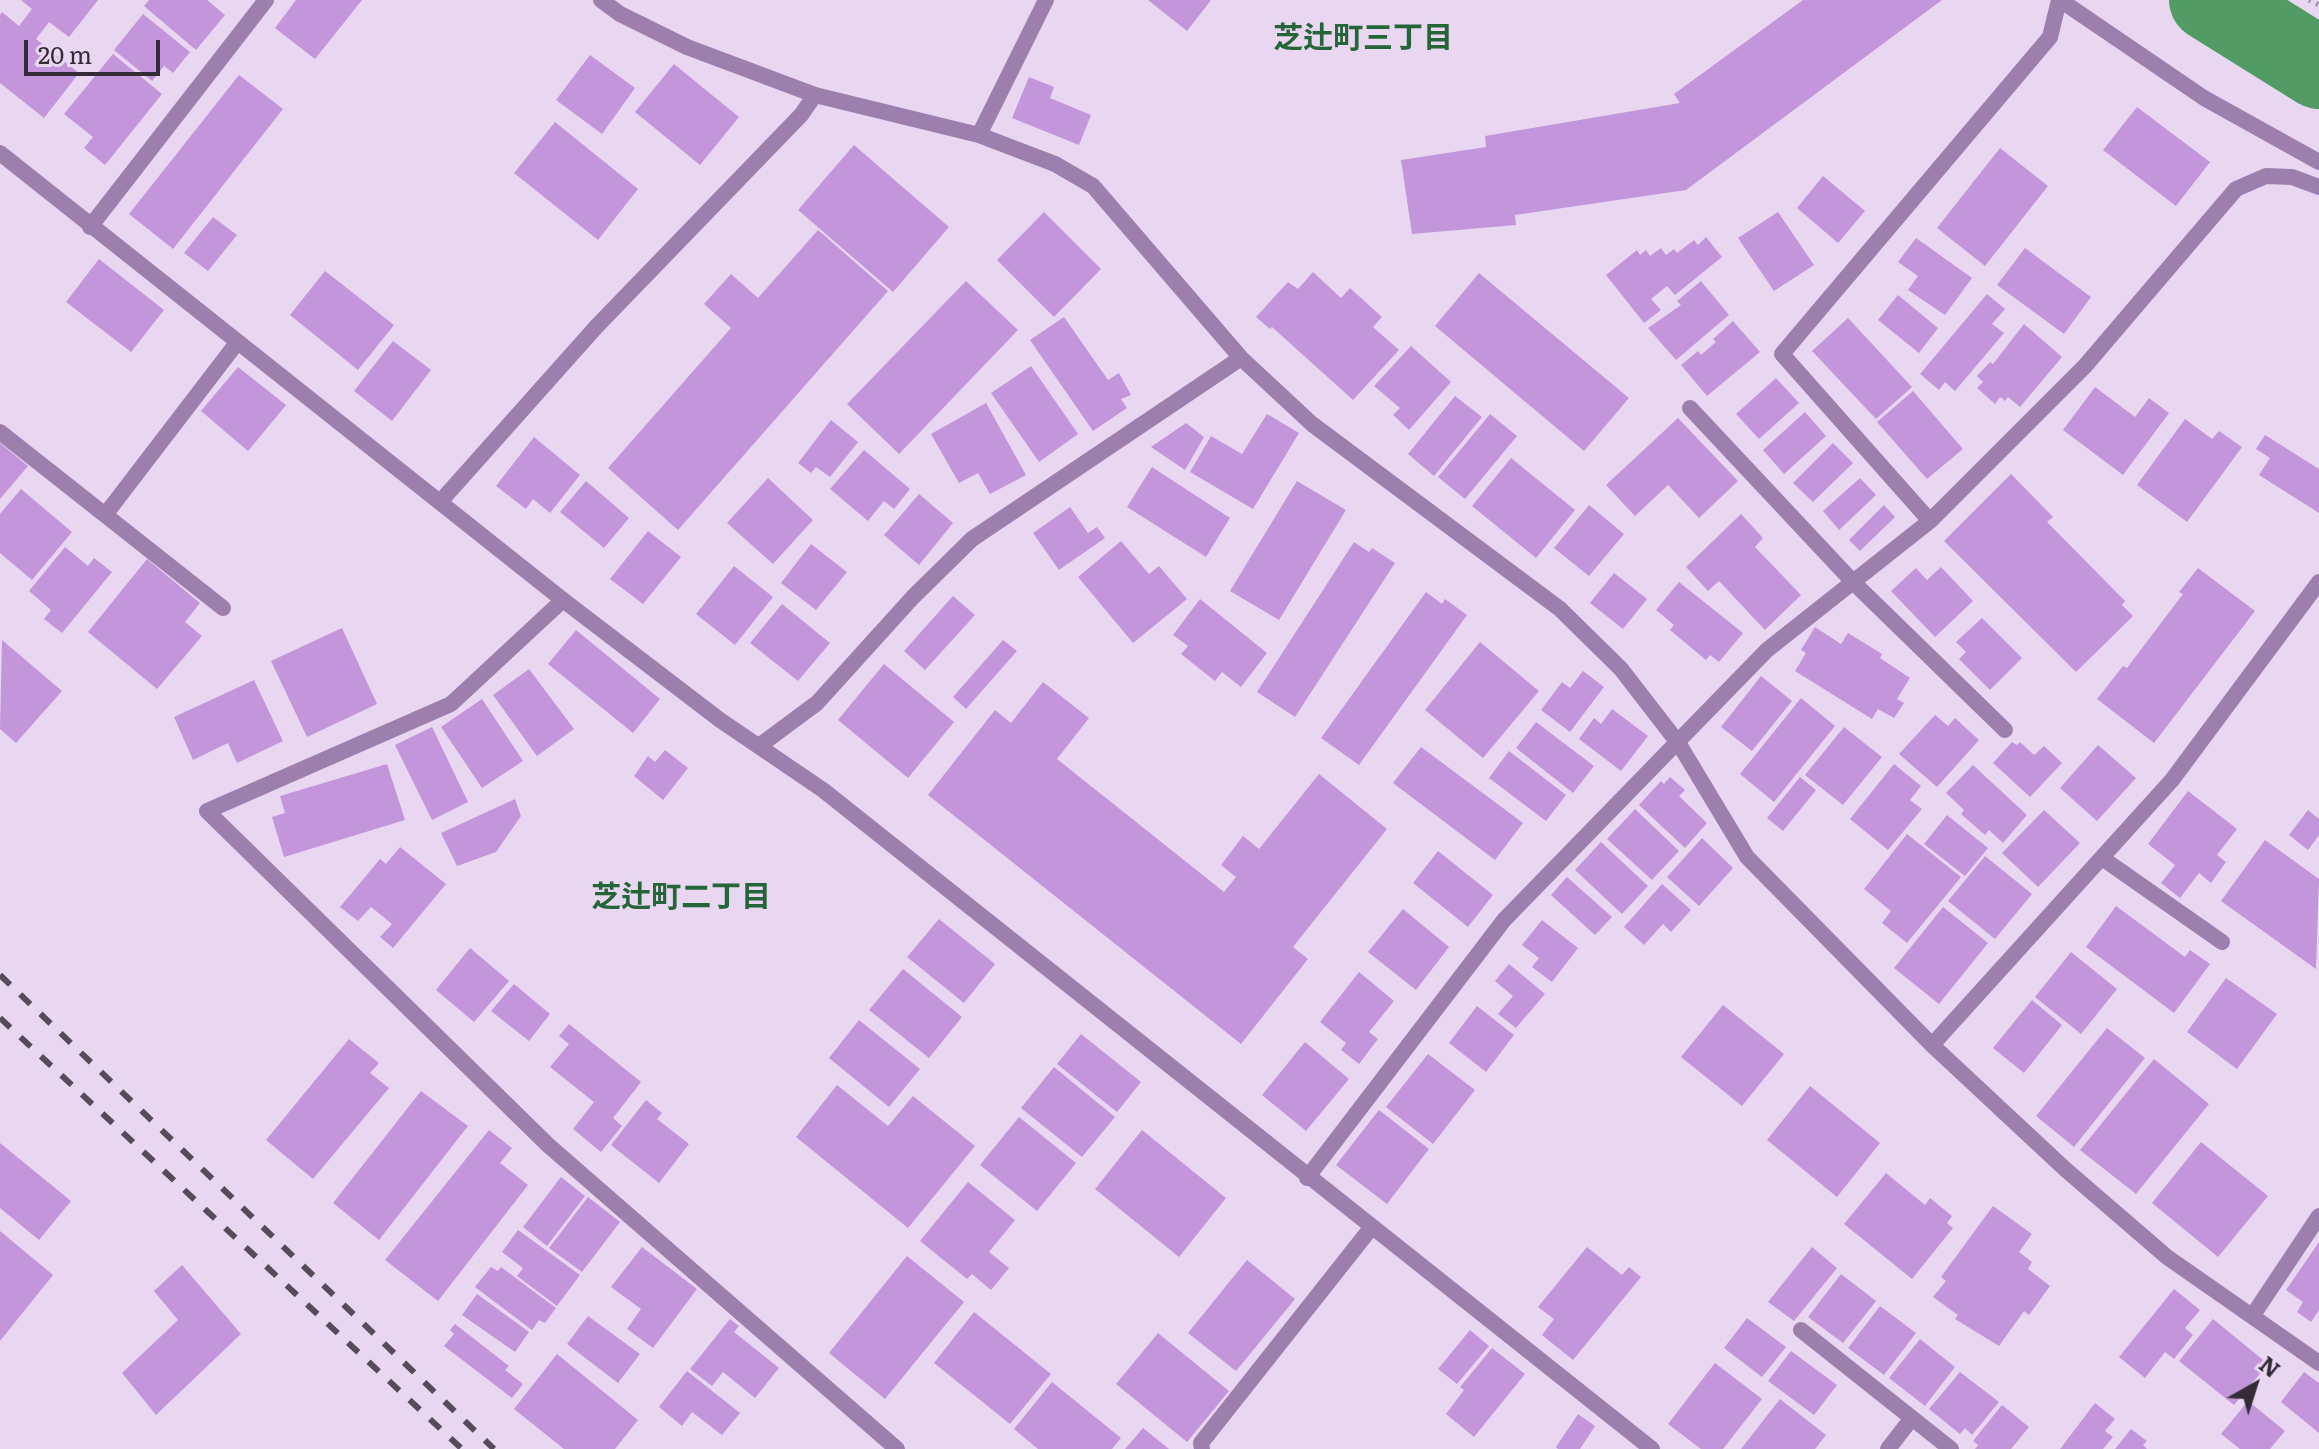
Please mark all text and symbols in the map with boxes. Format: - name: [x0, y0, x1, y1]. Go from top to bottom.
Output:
- district label: 芝辻町三丁目: [1273, 21, 1453, 57]
- scale bar: [28, 24, 164, 74]
- text: 20 m: [38, 36, 92, 71]
- district label: 芝辻町二丁目: [591, 880, 771, 916]
- north arrow: [2215, 1345, 2295, 1425]
- text: N: [2253, 1347, 2288, 1385]

